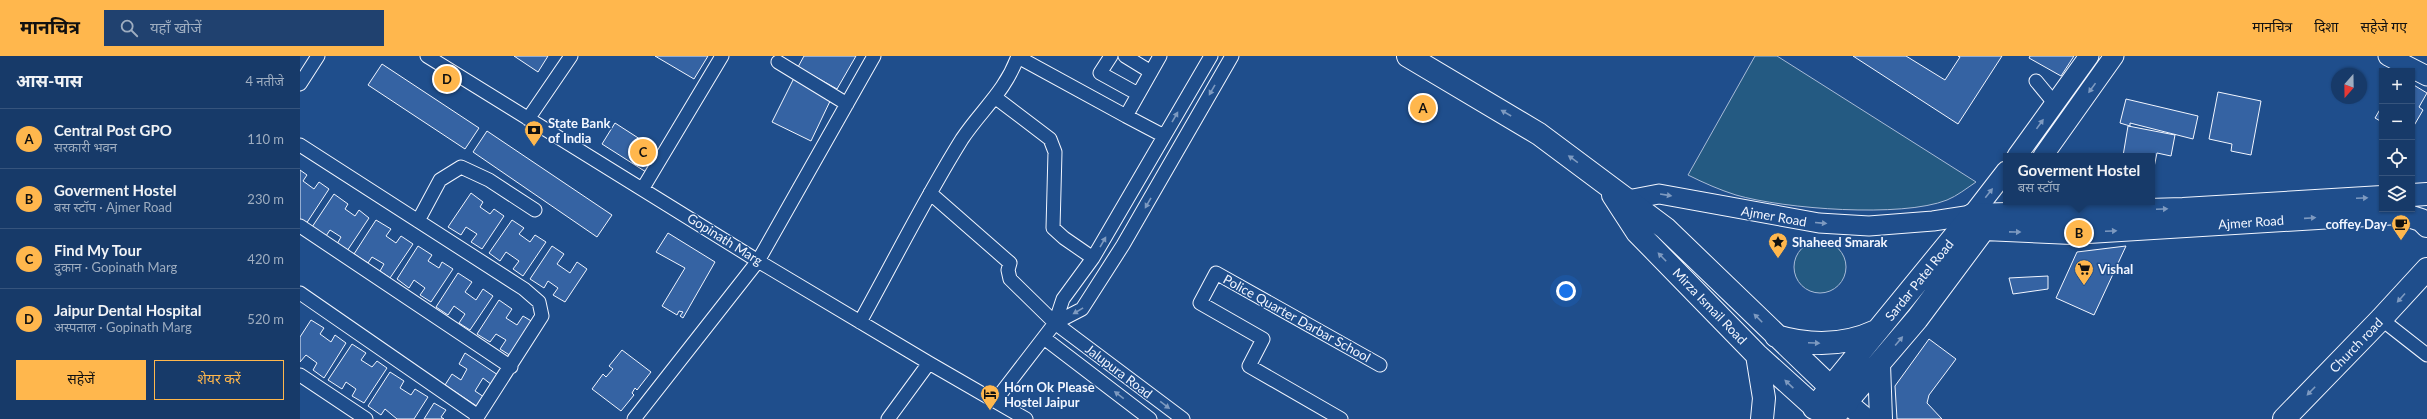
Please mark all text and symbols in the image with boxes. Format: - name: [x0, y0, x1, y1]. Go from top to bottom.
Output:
- search box: [104, 10, 384, 46]
- text: मानचित्र: [20, 15, 80, 38]
- icon: search: [118, 17, 140, 39]
- text: यहाँ खोजें: [150, 18, 202, 36]
- text: मानचित्र: [2252, 18, 2292, 35]
- text: दिशा: [2314, 18, 2339, 35]
- text: सहेजे गए: [2361, 18, 2407, 35]
- pin: D: [434, 64, 460, 94]
- north arrow: [2331, 68, 2367, 104]
- map controls: [2379, 68, 2415, 212]
- button: +: [2379, 68, 2415, 104]
- text: आस-पास: [16, 70, 82, 91]
- text: 4 नतीजे: [245, 73, 284, 89]
- one-way arrow: [2088, 82, 2096, 93]
- one-way arrow: [1209, 84, 1216, 96]
- pin: A: [1410, 93, 1436, 123]
- button: −: [2379, 104, 2415, 140]
- one-way arrow: [1500, 109, 1512, 116]
- one-way arrow: [1172, 111, 1179, 123]
- place label: State Bank of India: [548, 115, 610, 146]
- bank icon: State Bank of India: [523, 119, 545, 147]
- one-way arrow: [2036, 119, 2044, 130]
- text: Central Post GPO: [54, 121, 172, 139]
- text: A: [24, 131, 34, 147]
- text: 110 m: [247, 131, 284, 147]
- pin: C: [630, 137, 656, 167]
- text: सरकारी भवन: [54, 139, 117, 155]
- button: locate: [2379, 140, 2415, 176]
- popup: [2003, 153, 2155, 205]
- one-way arrow: [1568, 155, 1579, 163]
- text: Goverment Hostel: [2018, 161, 2140, 179]
- button: layers: [2379, 176, 2415, 212]
- text: बस स्टॉप: [2018, 179, 2060, 195]
- text: Goverment Hostel: [54, 181, 176, 199]
- one-way arrow: [1985, 188, 1993, 198]
- text: B: [25, 191, 33, 207]
- text: 230 m: [247, 191, 284, 207]
- one-way arrow: [1660, 192, 1672, 198]
- one-way arrow: [2356, 195, 2368, 202]
- one-way arrow: [1144, 197, 1151, 209]
- text: बस स्टॉप · Ajmer Road: [54, 199, 172, 215]
- street label: Ajmer Road: [1740, 202, 1808, 230]
- one-way arrow: [2156, 206, 2168, 213]
- street label: Gopinath Marg: [684, 209, 766, 269]
- street label: Ajmer Road: [2217, 212, 2285, 232]
- cafe icon: coffey Day: [2390, 213, 2412, 241]
- one-way arrow: [2304, 214, 2316, 221]
- place label: coffey Day: [2325, 216, 2387, 232]
- pin: B: [2066, 218, 2092, 248]
- one-way arrow: [1815, 220, 1827, 227]
- one-way arrow: [2105, 227, 2117, 234]
- one-way arrow: [2009, 229, 2022, 235]
- place icon: Shaheed Smarak: [1767, 231, 1789, 259]
- place label: Shaheed Smarak: [1792, 234, 1888, 250]
- one-way arrow: [1099, 236, 1106, 247]
- street label: Sardar Patel Road: [1881, 236, 1957, 324]
- text: Find My Tour: [54, 241, 142, 259]
- text: C: [25, 251, 33, 267]
- text: 420 m: [247, 251, 284, 267]
- one-way arrow: [1657, 252, 1667, 262]
- supermarket icon: Vishal: [2073, 258, 2095, 286]
- text: दुकान · Gopinath Marg: [54, 259, 177, 275]
- place label: Vishal: [2097, 261, 2133, 277]
- street label: Mirza Ismail Road: [1669, 264, 1751, 348]
- street label: Police Quarter Darbar School: [1221, 271, 1373, 365]
- your location: [1556, 281, 1576, 301]
- one-way arrow: [2397, 293, 2406, 302]
- text: Jaipur Dental Hospital: [54, 301, 202, 319]
- one-way arrow: [1072, 307, 1083, 314]
- text: D: [24, 311, 34, 327]
- text: 520 m: [247, 311, 284, 327]
- one-way arrow: [1753, 313, 1763, 323]
- street label: Church road: [2326, 314, 2386, 376]
- text: अस्पताल · Gopinath Marg: [54, 319, 192, 335]
- one-way arrow: [1894, 335, 1903, 346]
- one-way arrow: [1808, 339, 1820, 346]
- street label: Jalupura Road: [1082, 341, 1156, 401]
- button: सहेजें: [16, 360, 146, 400]
- button: शेयर करें: [154, 360, 284, 400]
- place label: Horn Ok Please Hostel Jaipur: [1004, 379, 1095, 410]
- one-way arrow: [1784, 379, 1794, 389]
- hotel icon: Horn Ok Please Hostel Jaipur: [979, 383, 1001, 411]
- one-way arrow: [2306, 386, 2316, 396]
- one-way arrow: [1114, 392, 1124, 400]
- one-way arrow: [1159, 401, 1170, 409]

